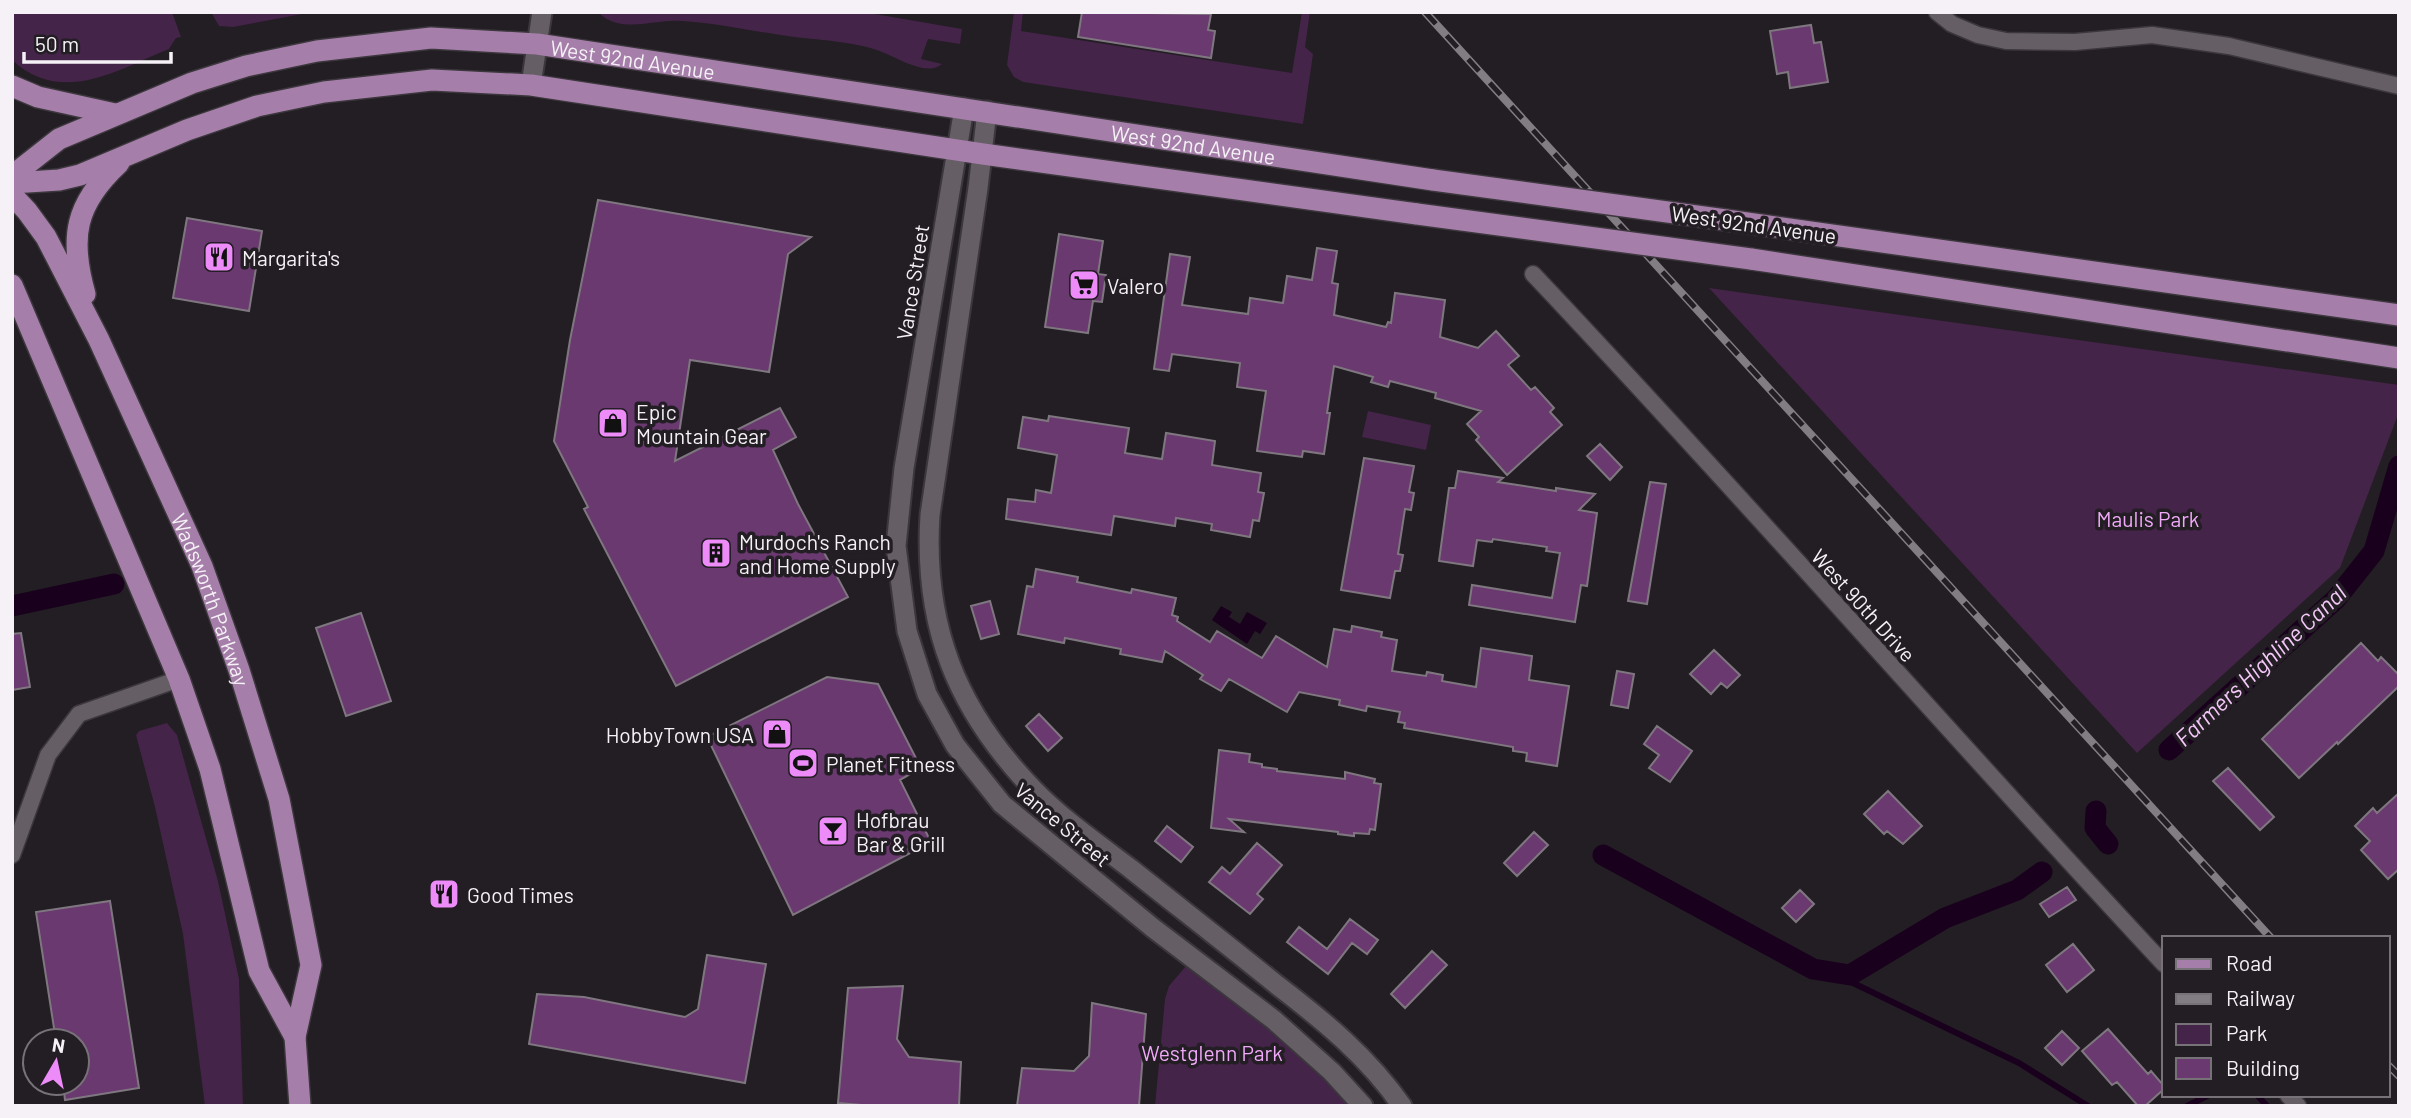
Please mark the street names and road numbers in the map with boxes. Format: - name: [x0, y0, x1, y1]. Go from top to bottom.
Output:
- street label: West 92nd Avenue: [549, 34, 717, 83]
- street label: West 92nd Avenue: [1109, 119, 1277, 168]
- street label: West 92nd Avenue: [1670, 200, 1838, 248]
- street label: Vance Street: [891, 222, 933, 342]
- street label: Wadsworth Parkway: [167, 509, 256, 689]
- street label: West 90th Drive: [1807, 543, 1921, 667]
- street label: Vance Street: [1010, 777, 1116, 871]

